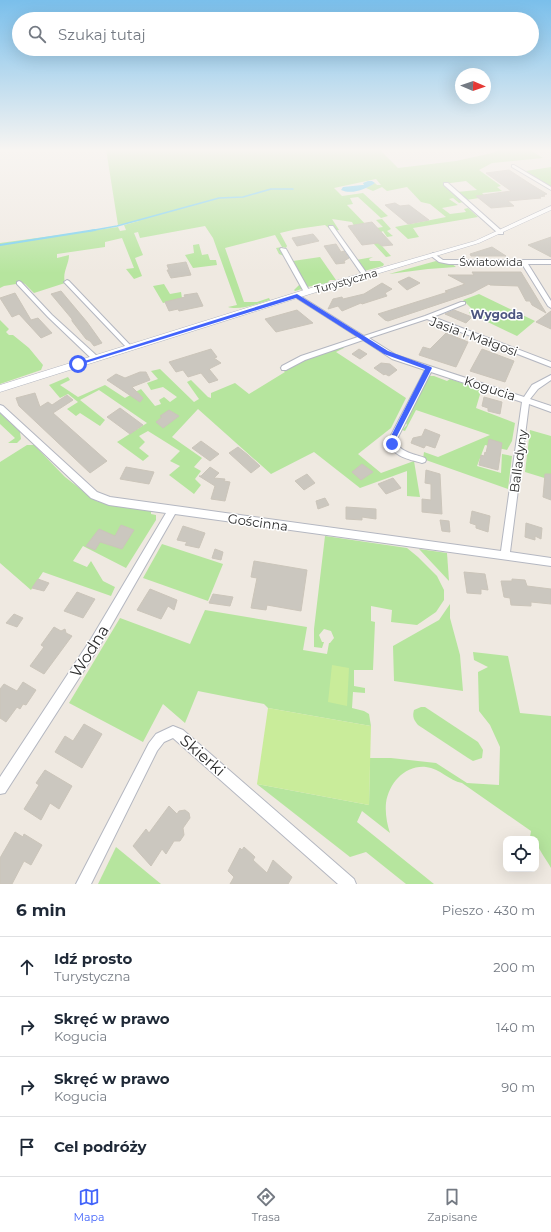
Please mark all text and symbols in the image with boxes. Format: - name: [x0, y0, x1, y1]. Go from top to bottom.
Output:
- search box: [12, 12, 539, 56]
- icon: search: [26, 23, 48, 45]
- text: Szukaj tutaj: [58, 25, 146, 44]
- north arrow: [455, 68, 491, 104]
- street label: Światowida: [459, 255, 523, 269]
- street label: Turystyczna: [313, 265, 379, 297]
- district label: Wygoda: [471, 307, 523, 322]
- street label: Jasia i Małgosi: [427, 312, 520, 359]
- route start: [69, 355, 87, 373]
- street label: Kogucia: [462, 372, 518, 404]
- street label: Balladyny: [506, 427, 530, 494]
- route end: [383, 435, 401, 453]
- street label: Gościnna: [227, 510, 289, 534]
- street label: Wodna: [66, 622, 113, 681]
- street label: Skierki: [176, 731, 229, 780]
- map controls: [503, 836, 539, 872]
- button: locate: [503, 836, 539, 872]
- text: 6 min: [16, 900, 66, 920]
- text: Pieszo · 430 m: [442, 902, 535, 918]
- text: Idź prosto: [54, 949, 132, 968]
- icon: ahead: [16, 956, 38, 978]
- text: 200 m: [493, 959, 535, 975]
- text: Turystyczna: [54, 968, 130, 984]
- text: Skręć w prawo: [54, 1009, 170, 1028]
- icon: right: [16, 1016, 38, 1038]
- text: 140 m: [496, 1019, 535, 1035]
- text: Kogucia: [54, 1028, 107, 1044]
- text: Skręć w prawo: [54, 1069, 170, 1088]
- icon: right: [16, 1076, 38, 1098]
- text: 90 m: [501, 1079, 535, 1095]
- text: Kogucia: [54, 1088, 107, 1104]
- icon: arrive: [16, 1136, 38, 1158]
- text: Cel podróży: [54, 1137, 146, 1156]
- tab: Mapa: [74, 1186, 105, 1224]
- tab: Trasa: [252, 1186, 280, 1224]
- tab: Zapisane: [427, 1186, 477, 1224]

